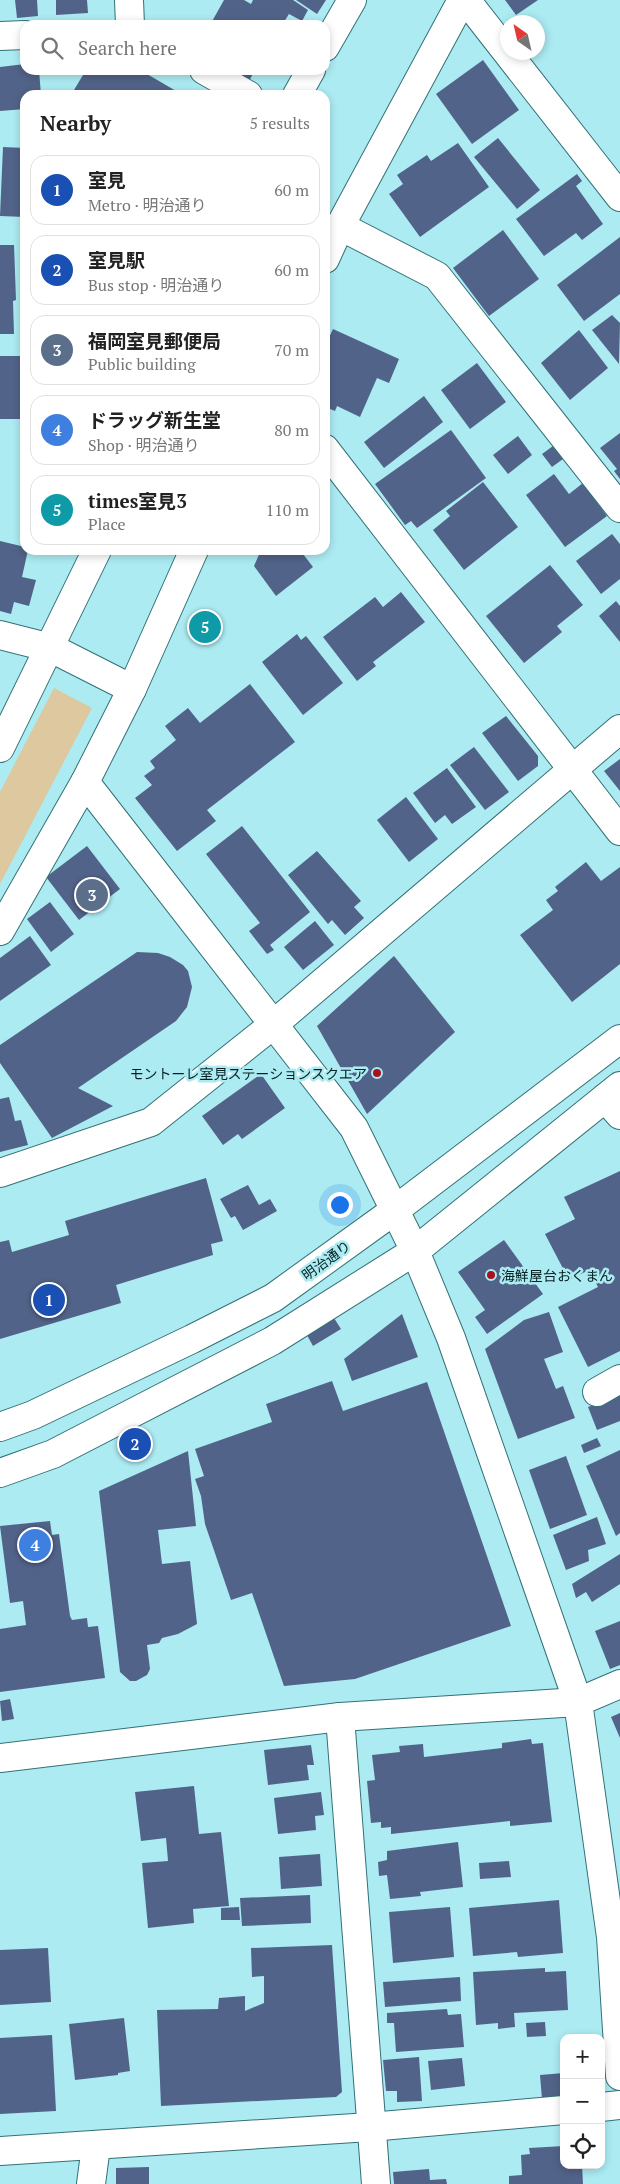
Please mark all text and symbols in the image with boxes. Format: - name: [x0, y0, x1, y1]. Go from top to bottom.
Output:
- north arrow: [500, 15, 545, 60]
- search box: [20, 20, 330, 75]
- icon: search: [38, 34, 66, 62]
- text: Search here: [78, 35, 177, 60]
- text: Nearby: [40, 109, 111, 137]
- text: 5 results: [250, 112, 310, 134]
- text: 室見: [88, 167, 126, 192]
- text: 1: [52, 179, 62, 201]
- text: 60 m: [274, 179, 309, 201]
- text: Metro · 明治通り: [88, 194, 206, 216]
- text: 室見駅: [88, 247, 145, 272]
- text: 2: [52, 259, 62, 281]
- text: 60 m: [274, 259, 309, 281]
- text: Bus stop · 明治通り: [88, 274, 224, 296]
- text: 福岡室見郵便局: [88, 328, 221, 353]
- text: 3: [52, 339, 62, 361]
- text: 70 m: [274, 339, 309, 361]
- text: Public building: [88, 353, 196, 375]
- text: ドラッグ新生堂: [88, 407, 221, 432]
- text: 4: [52, 419, 62, 441]
- text: 80 m: [274, 419, 309, 441]
- text: Shop · 明治通り: [88, 434, 200, 456]
- text: times室見3: [88, 488, 187, 513]
- text: 5: [52, 499, 62, 521]
- text: 110 m: [266, 499, 309, 521]
- text: Place: [88, 513, 126, 535]
- pin: 5: [189, 608, 221, 646]
- pin: 3: [76, 876, 108, 914]
- place label: モントーレ室見ステーションスクエア: [130, 1064, 367, 1083]
- marker: モントーレ室見ステーションスクエア: [371, 1067, 383, 1079]
- your location: [327, 1192, 353, 1218]
- street label: 明治通り: [298, 1236, 354, 1284]
- place label: 海鮮屋台おくまん: [501, 1266, 613, 1285]
- marker: 海鮮屋台おくまん: [485, 1269, 497, 1281]
- pin: 1: [33, 1281, 65, 1319]
- pin: 2: [119, 1425, 151, 1463]
- pin: 4: [19, 1526, 51, 1564]
- map controls: [560, 2034, 605, 2169]
- button: +: [560, 2034, 605, 2079]
- button: −: [560, 2079, 605, 2124]
- button: locate: [560, 2124, 605, 2169]

